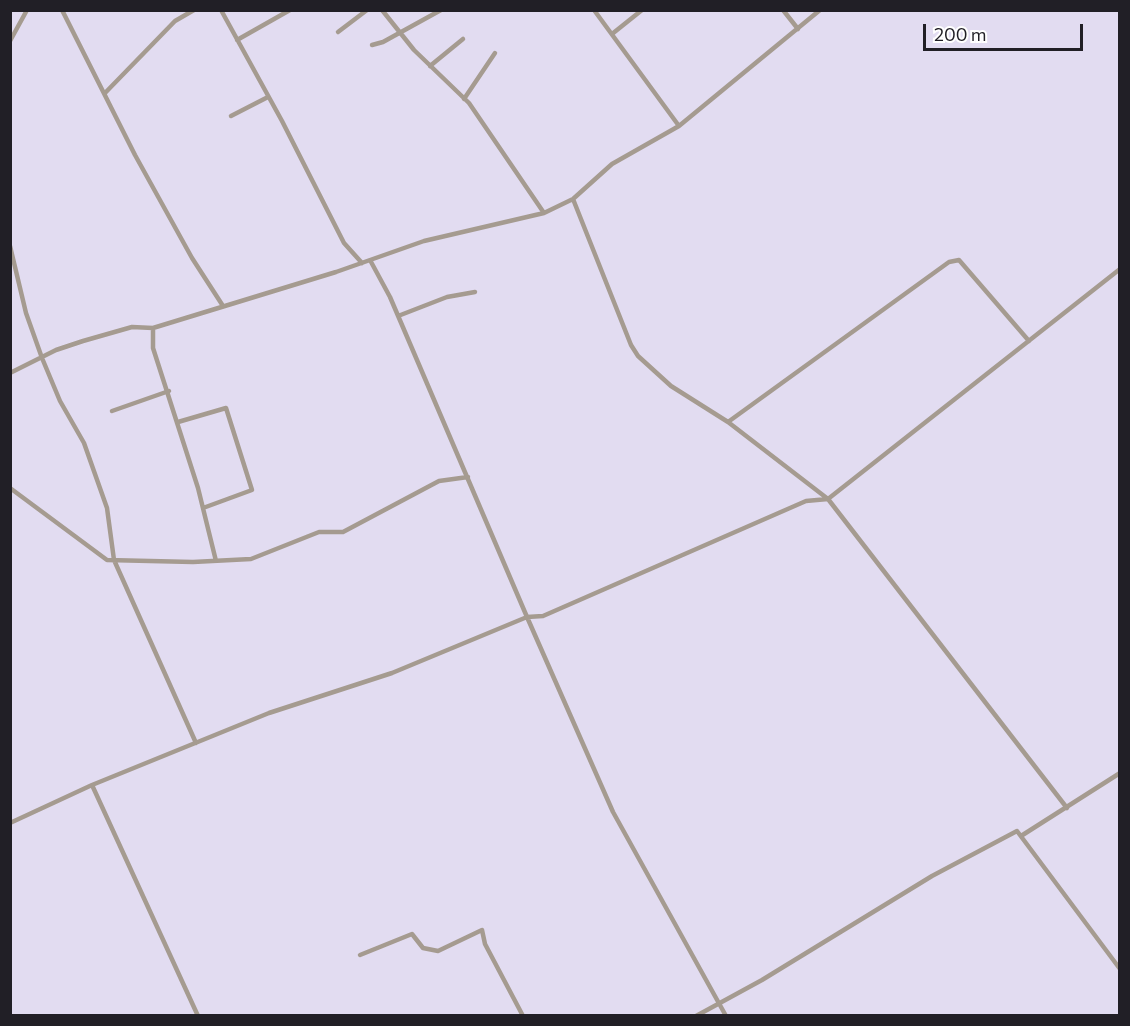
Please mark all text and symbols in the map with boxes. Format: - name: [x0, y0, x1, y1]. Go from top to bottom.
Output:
- scale bar: [926, 12, 1086, 50]
- text: 200 m: [934, 23, 987, 45]

